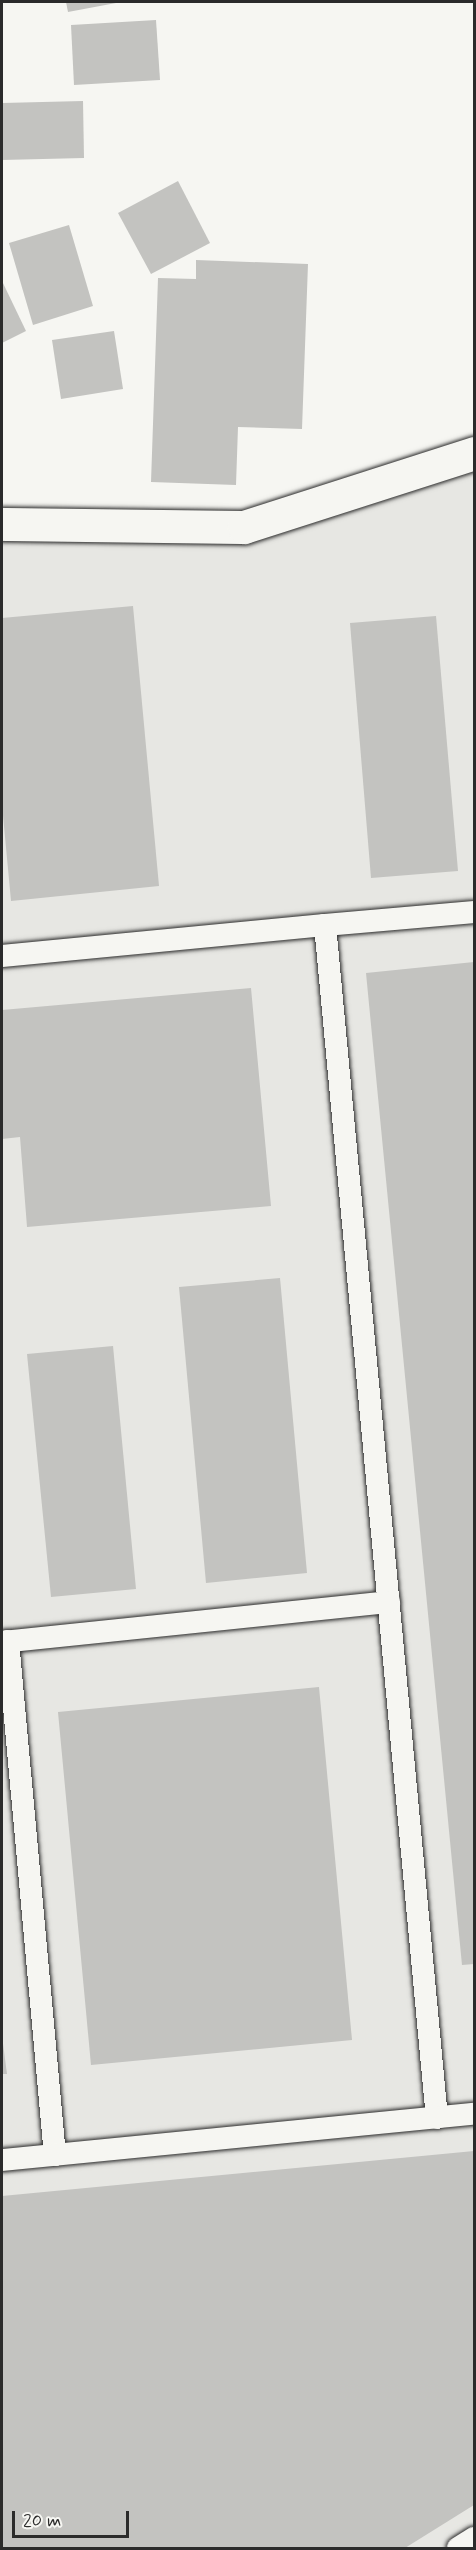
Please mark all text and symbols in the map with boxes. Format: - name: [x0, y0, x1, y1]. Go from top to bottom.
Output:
- scale bar: [15, 2499, 132, 2537]
- text: 20 m: [23, 2509, 61, 2533]

